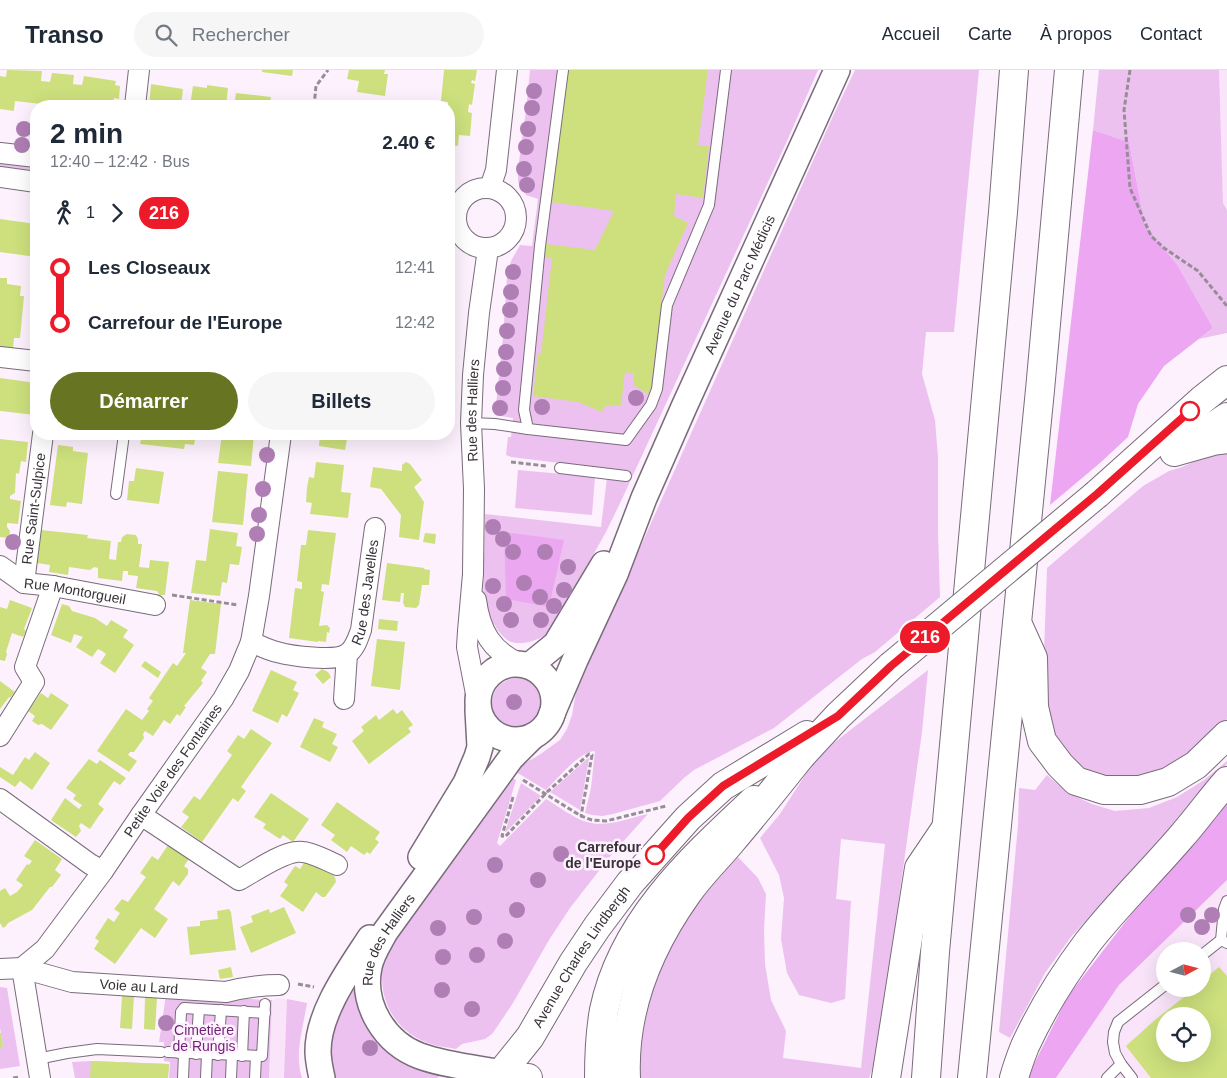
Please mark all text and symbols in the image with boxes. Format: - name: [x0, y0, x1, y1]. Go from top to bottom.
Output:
- search box: [134, 12, 484, 57]
- text: Transo: [25, 21, 104, 48]
- icon: search: [152, 21, 180, 49]
- text: Rechercher: [192, 24, 290, 45]
- text: Accueil: [882, 24, 940, 44]
- text: Carte: [968, 24, 1012, 44]
- text: À propos: [1040, 24, 1112, 44]
- text: Contact: [1140, 24, 1202, 44]
- text: 2 min: [50, 118, 123, 149]
- text: 2.40 €: [382, 132, 435, 153]
- text: 12:40 – 12:42 · Bus: [50, 153, 190, 170]
- icon: walk: [50, 199, 78, 227]
- icon: forward: [103, 199, 131, 227]
- text: 216: [149, 203, 179, 223]
- text: 1: [86, 204, 95, 221]
- street label: Avenue du Parc Médicis: [701, 213, 778, 357]
- text: Les Closeaux: [88, 257, 211, 278]
- text: 12:41: [395, 259, 435, 276]
- text: Carrefour de l'Europe: [88, 312, 283, 333]
- text: 12:42: [395, 314, 435, 331]
- street label: Rue des Halliers: [463, 358, 483, 462]
- button: Démarrer: [50, 372, 238, 430]
- button: Billets: [248, 372, 435, 430]
- unlabelled marker: [1180, 401, 1200, 421]
- street label: Rue Saint-Sulpice: [18, 452, 49, 565]
- street label: Rue des Javelles: [348, 539, 381, 647]
- street label: Rue Montorgueil: [23, 575, 127, 607]
- line badge: 216: [896, 621, 954, 653]
- text: 216: [910, 627, 940, 647]
- street label: Petite Voie des Fontaines: [121, 701, 225, 840]
- place label: Carrefour de l'Europe: [565, 839, 642, 871]
- marker: Carrefour de l'Europe: [645, 845, 665, 865]
- street label: Avenue Charles Lindbergh: [529, 883, 633, 1030]
- street label: Rue des Halliers: [359, 891, 418, 986]
- north arrow: [1156, 942, 1211, 998]
- map controls: [1156, 942, 1211, 1062]
- street label: Voie au Lard: [99, 976, 179, 997]
- button: locate: [1156, 1007, 1211, 1062]
- park label: Cimetière de Rungis: [172, 1022, 236, 1054]

